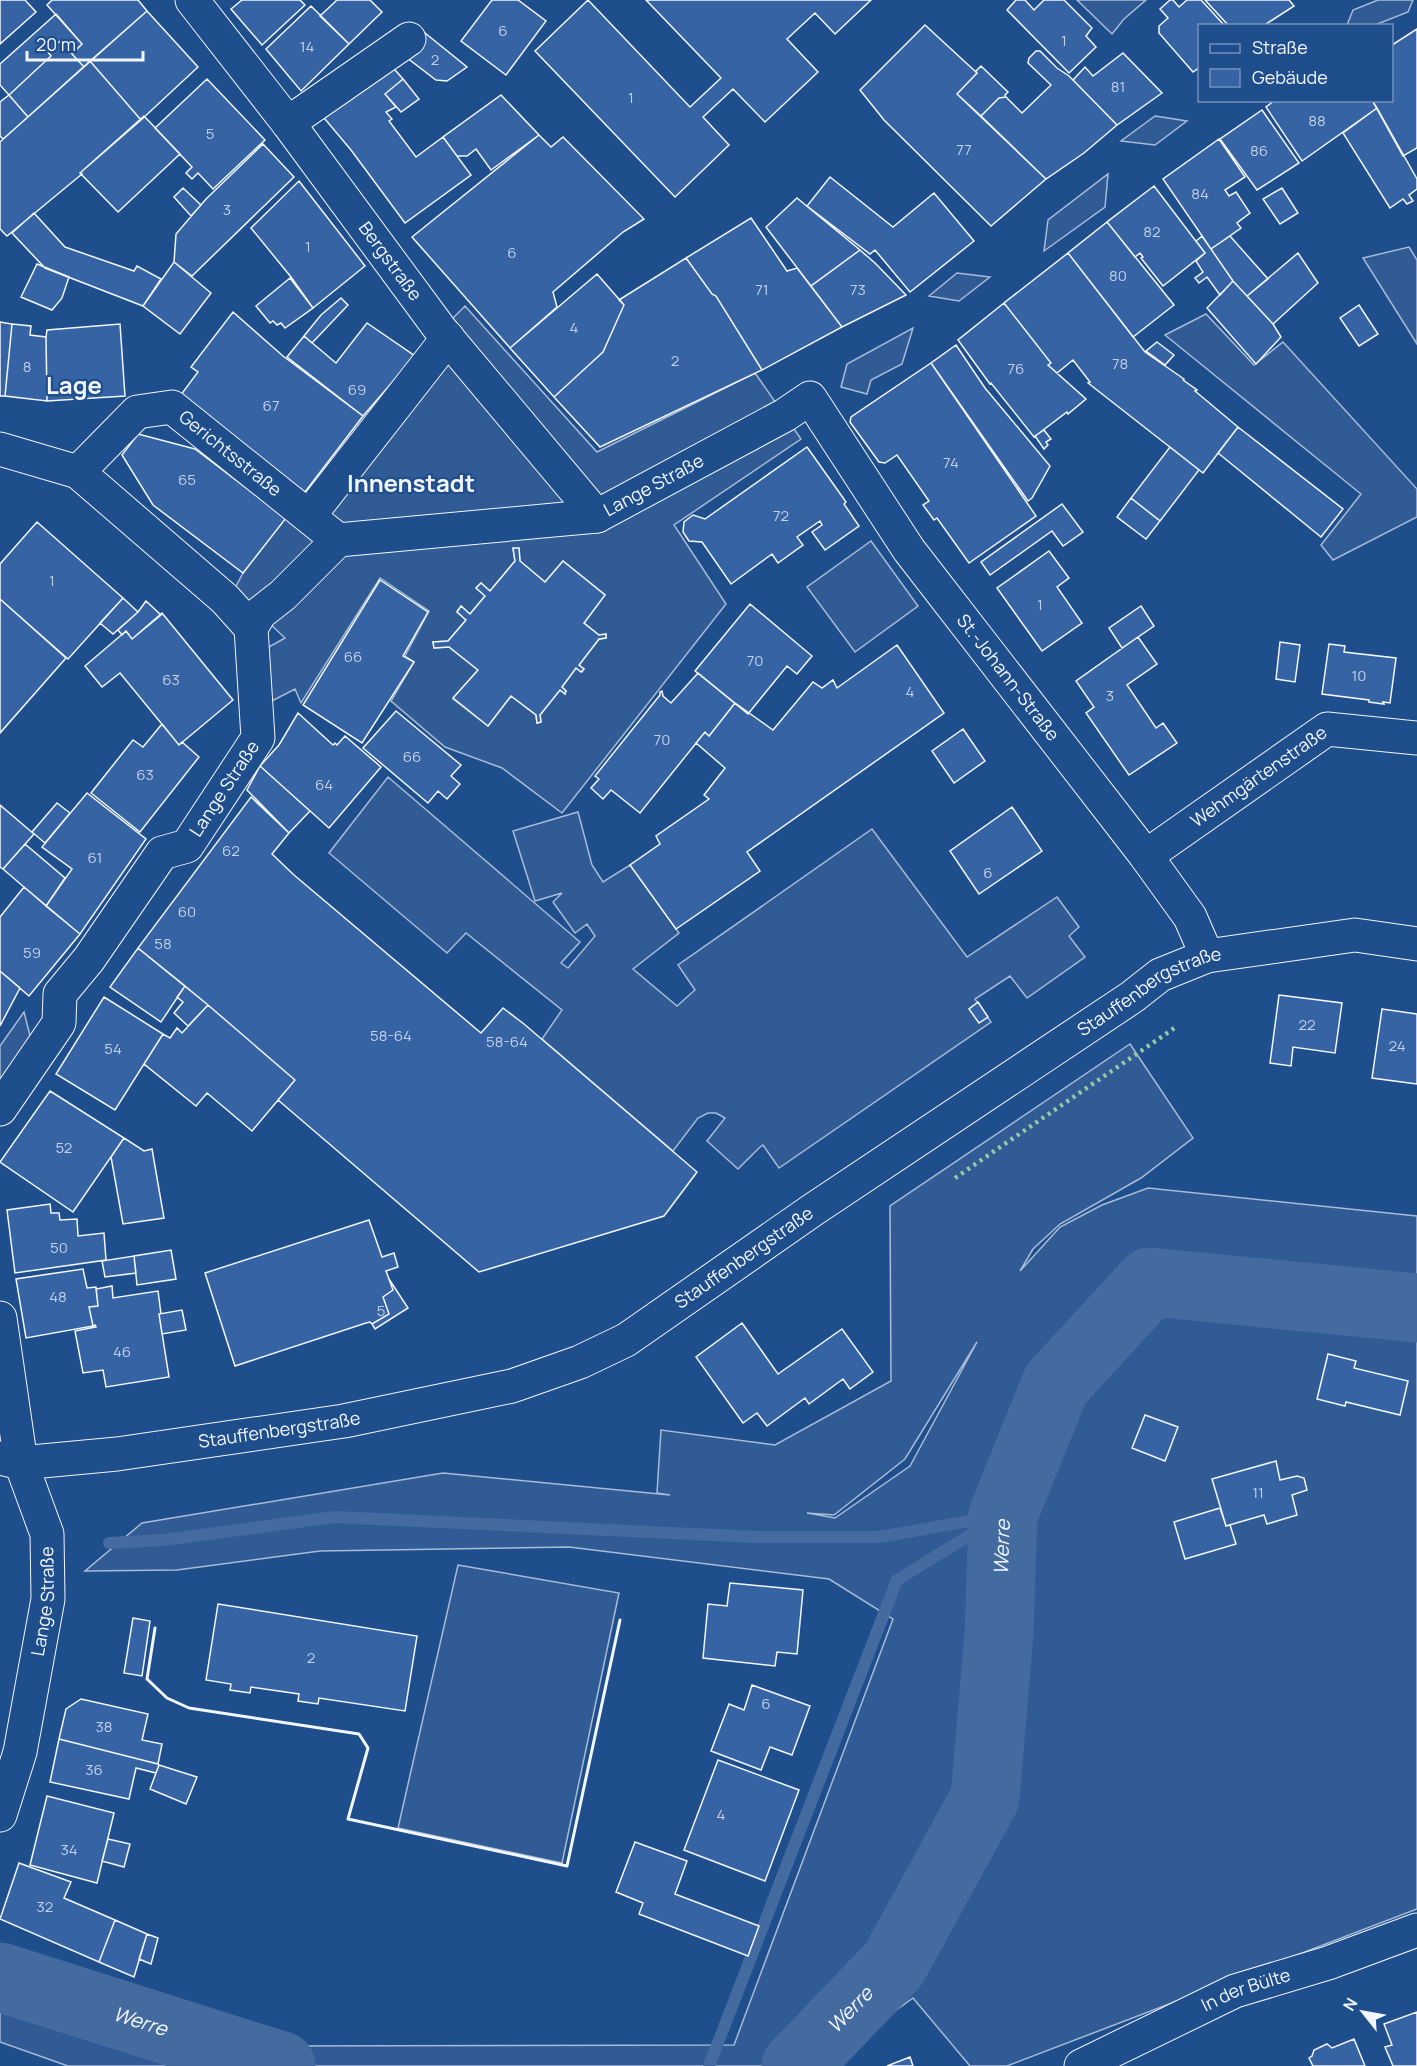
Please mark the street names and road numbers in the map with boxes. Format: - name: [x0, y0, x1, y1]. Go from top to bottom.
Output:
- street label: Bergstraße: [354, 216, 428, 305]
- street label: Gerichtsstraße: [174, 404, 287, 501]
- street label: Lange Straße: [599, 448, 708, 521]
- street label: St.-Johann-Straße: [952, 609, 1065, 745]
- street label: Wehmgärtenstraße: [1185, 720, 1331, 832]
- street label: Lange Straße: [183, 735, 264, 841]
- street label: Stauffenbergstraße: [1072, 941, 1223, 1041]
- street label: Stauffenbergstraße: [669, 1200, 818, 1314]
- street label: Stauffenbergstraße: [196, 1405, 362, 1453]
- street label: Lange Straße: [25, 1546, 59, 1658]
- street label: In der Bülte: [1197, 1962, 1293, 2017]

